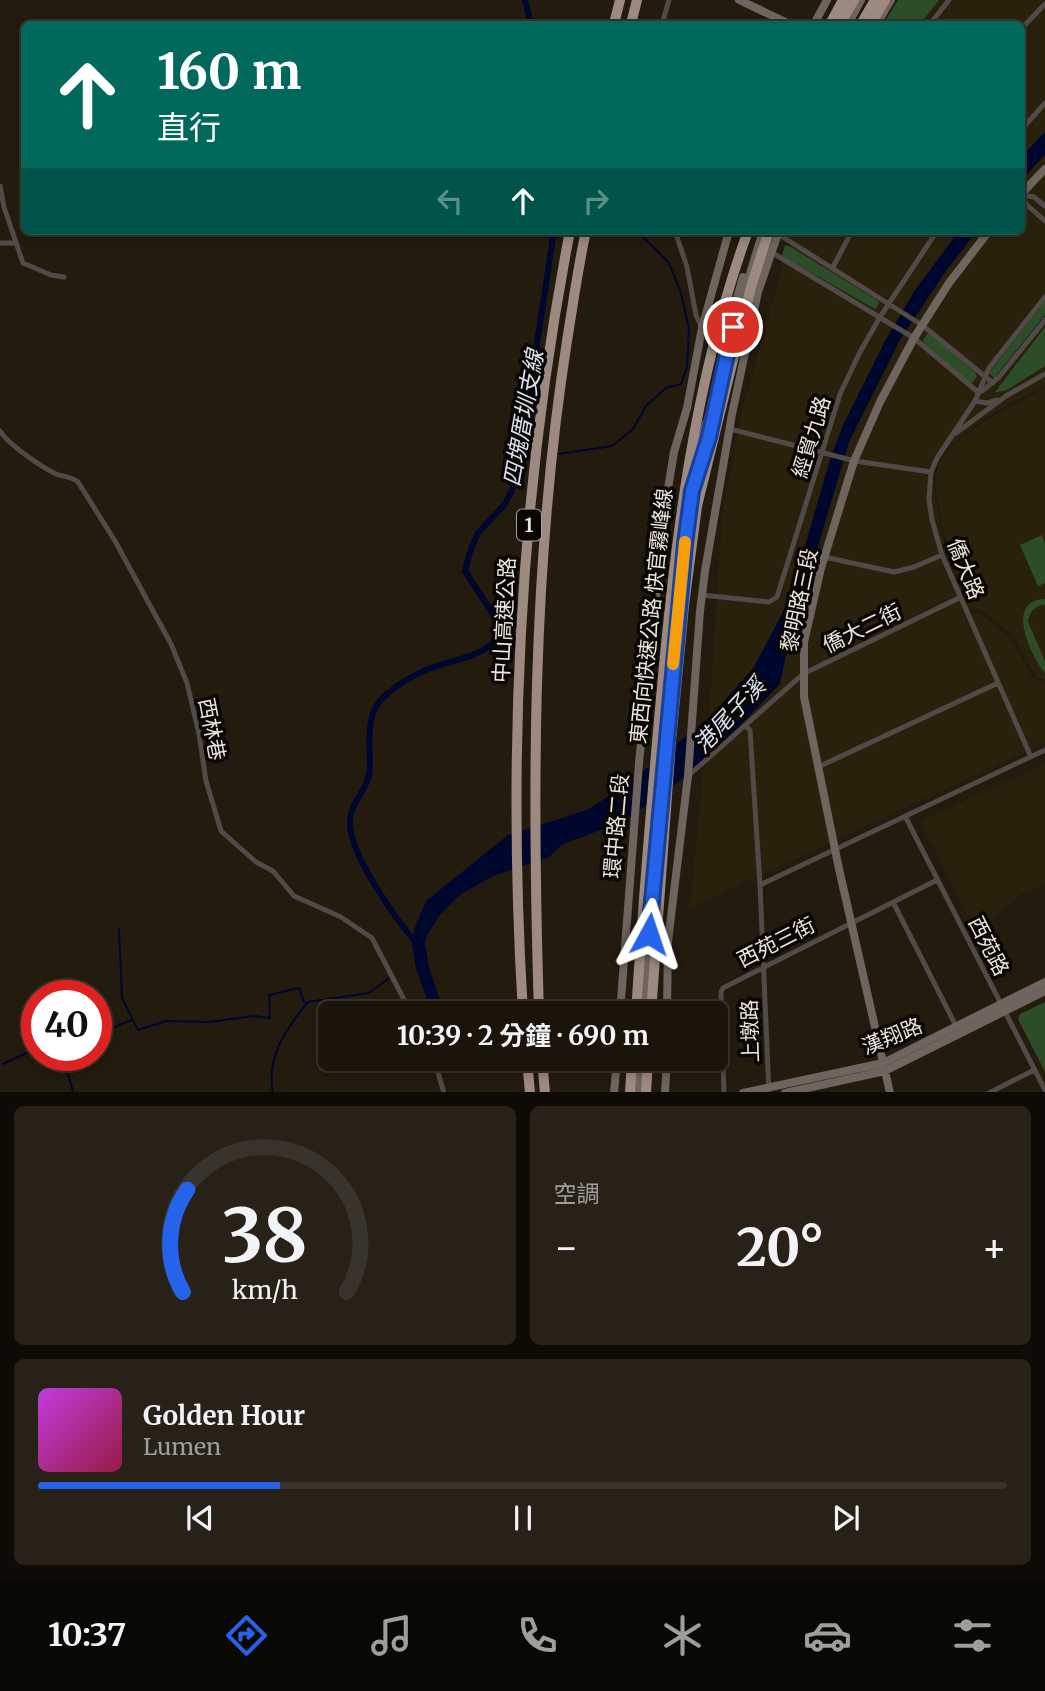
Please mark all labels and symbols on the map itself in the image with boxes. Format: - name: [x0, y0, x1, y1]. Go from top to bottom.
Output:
- pin: [703, 297, 763, 357]
- water label: 四塊厝圳支線: [497, 345, 550, 488]
- street label: 經貿九路: [786, 393, 836, 481]
- street label: 東西向快速公路 快官霧峰線: [624, 487, 678, 745]
- road number: 1: [517, 510, 541, 540]
- street label: 僑大路: [942, 535, 990, 603]
- street label: 黎明路三段: [775, 546, 823, 654]
- street label: 中山高速公路: [487, 556, 521, 684]
- street label: 僑大二街: [818, 597, 906, 659]
- water label: 港尾子溪: [687, 669, 773, 759]
- street label: 西林巷: [193, 696, 231, 762]
- street label: 環中路二段: [598, 773, 634, 879]
- position arrow: [612, 897, 686, 971]
- street label: 西苑三街: [732, 911, 820, 973]
- street label: 西苑路: [963, 912, 1015, 980]
- speed limit sign: 40: [21, 980, 112, 1071]
- street label: 上墩路: [735, 999, 765, 1063]
- street label: 漢翔路: [858, 1012, 926, 1060]

